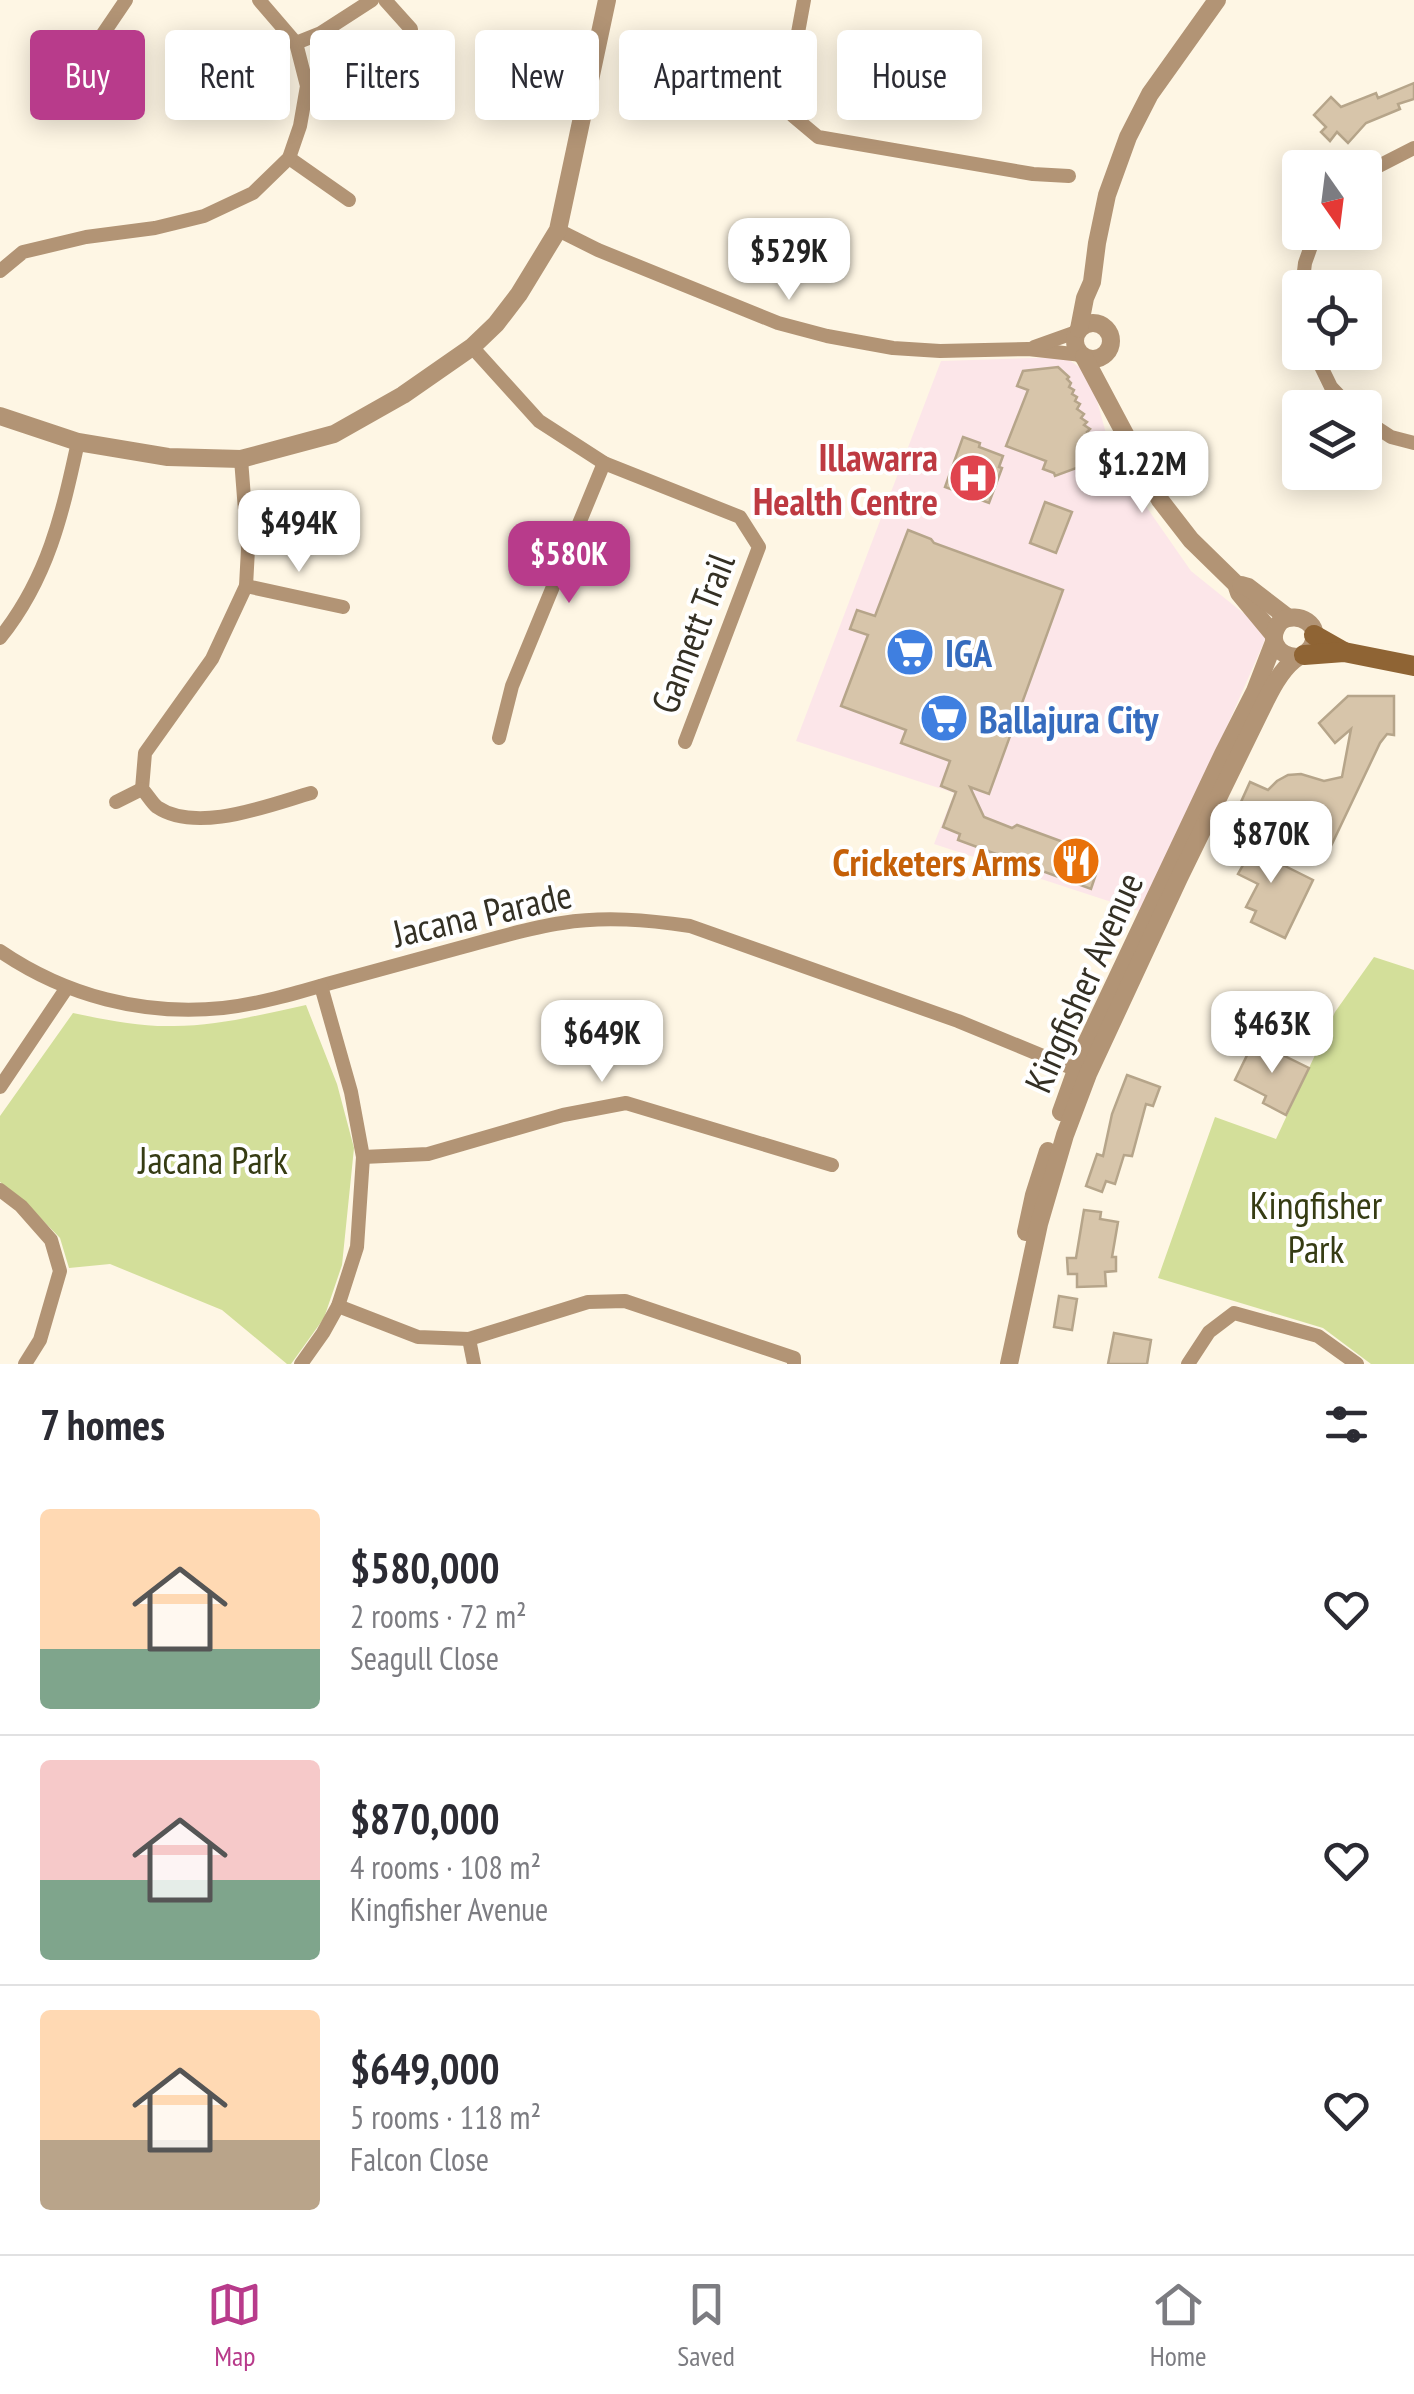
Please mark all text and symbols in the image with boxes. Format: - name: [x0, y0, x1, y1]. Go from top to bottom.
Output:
- chip: Buy: [30, 30, 145, 120]
- chip: Rent: [165, 30, 290, 120]
- chip: Filters: [310, 30, 455, 120]
- chip: New: [475, 30, 599, 120]
- chip: Apartment: [619, 30, 817, 120]
- chip: House: [837, 30, 982, 120]
- north arrow: [1282, 150, 1382, 250]
- map controls: [1282, 150, 1382, 490]
- pin: $529K: [719, 218, 859, 303]
- text: $529K: [750, 229, 828, 271]
- button: locate: [1282, 270, 1382, 370]
- button: layers: [1282, 390, 1382, 490]
- pin: $1.22M: [1061, 431, 1223, 516]
- place label: Illawarra Health Centre: [753, 432, 938, 525]
- text: $1.22M: [1097, 442, 1187, 484]
- hospital icon: Illawarra Health Centre: [947, 452, 999, 504]
- pin: $494K: [229, 490, 369, 575]
- text: $494K: [260, 501, 338, 543]
- pin: $580K: [499, 521, 639, 606]
- text: $580K: [530, 532, 608, 574]
- street label: Gannett Trail: [639, 546, 745, 720]
- supermarket icon: IGA: [884, 626, 936, 678]
- place label: IGA: [945, 628, 993, 677]
- supermarket icon: Ballajura City: [918, 692, 970, 744]
- place label: Ballajura City: [979, 694, 1159, 743]
- pin: $870K: [1201, 801, 1341, 886]
- text: $870K: [1232, 812, 1310, 854]
- restaurant icon: Cricketers Arms: [1050, 835, 1102, 887]
- place label: Cricketers Arms: [832, 837, 1041, 886]
- street label: Kingfisher Avenue: [1013, 864, 1153, 1100]
- street label: Jacana Parade: [387, 869, 576, 958]
- pin: $463K: [1202, 991, 1342, 1076]
- pin: $649K: [532, 1000, 672, 1085]
- text: $463K: [1233, 1002, 1311, 1044]
- text: $649K: [563, 1011, 641, 1053]
- park label: Jacana Park: [137, 1135, 288, 1184]
- park label: Kingfisher Park: [1250, 1180, 1383, 1273]
- text: 7 homes: [40, 1397, 165, 1452]
- icon: filters: [1319, 1397, 1374, 1452]
- text: $580,000: [350, 1540, 500, 1595]
- icon: home: [120, 1549, 240, 1669]
- icon: heart: [1319, 1582, 1374, 1637]
- text: 2 rooms · 72 m²: [350, 1595, 527, 1637]
- text: Seagull Close: [350, 1637, 499, 1679]
- text: $870,000: [350, 1791, 500, 1846]
- icon: home: [120, 1800, 240, 1920]
- icon: heart: [1319, 1833, 1374, 1888]
- text: 4 rooms · 108 m²: [350, 1846, 541, 1888]
- text: Kingfisher Avenue: [350, 1888, 548, 1930]
- text: $649,000: [350, 2041, 500, 2096]
- icon: home: [120, 2050, 240, 2170]
- icon: heart: [1319, 2083, 1374, 2138]
- text: 5 rooms · 118 m²: [350, 2096, 541, 2138]
- text: Falcon Close: [350, 2138, 489, 2180]
- tab: Map: [207, 2277, 262, 2374]
- tab: Saved: [677, 2277, 735, 2374]
- tab: Home: [1150, 2277, 1207, 2374]

